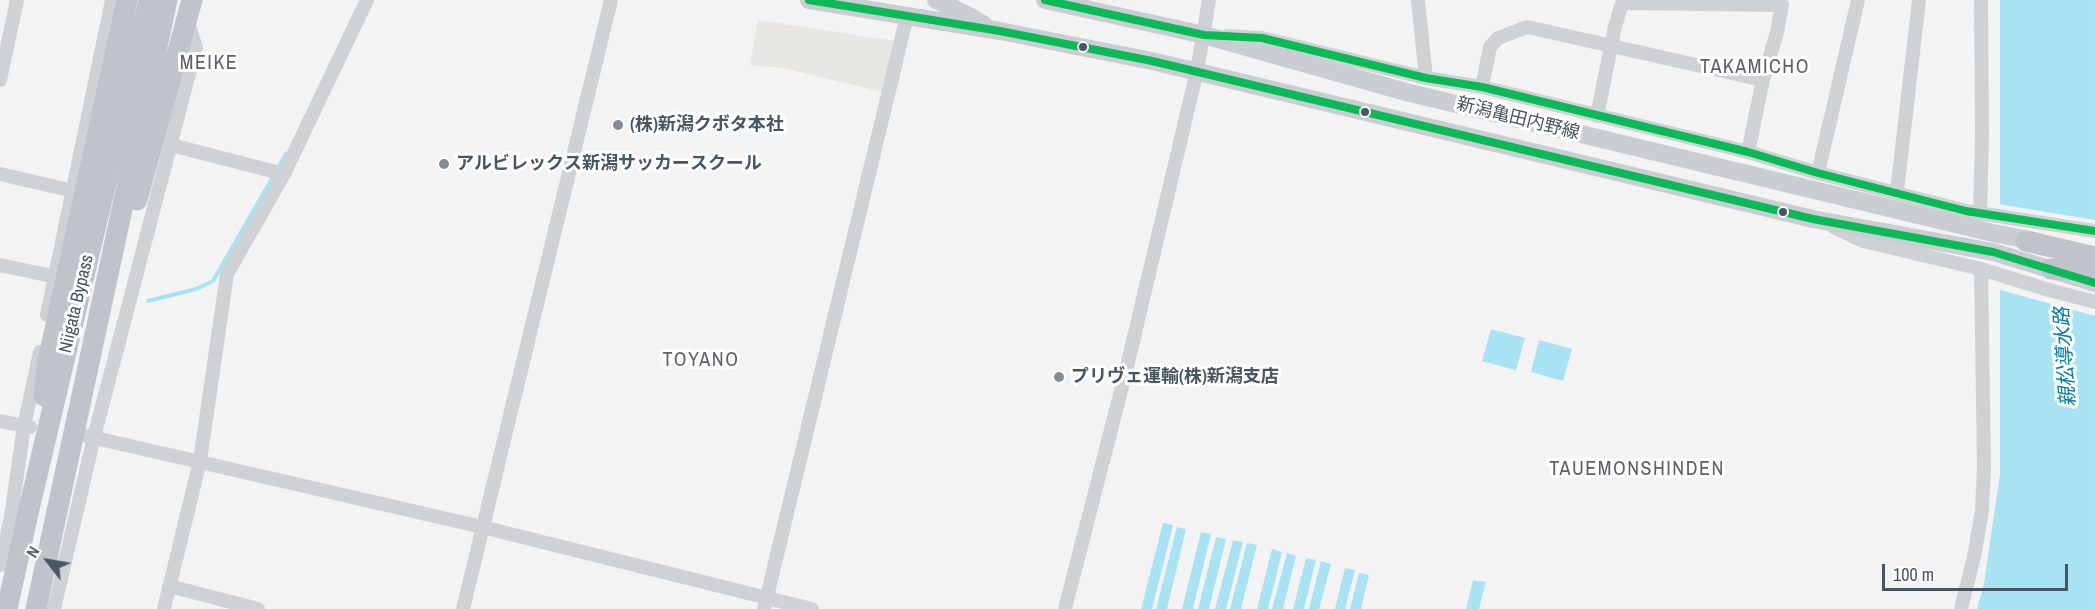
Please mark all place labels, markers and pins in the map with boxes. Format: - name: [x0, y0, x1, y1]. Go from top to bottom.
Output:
- unlabelled marker: [1077, 41, 1089, 53]
- unlabelled marker: [1359, 106, 1371, 118]
- place label: (株)新潟クボタ本社: [630, 114, 784, 136]
- marker: (株)新潟クボタ本社: [611, 118, 625, 132]
- place label: アルビレックス新潟サッカースクール: [456, 153, 762, 175]
- marker: アルビレックス新潟サッカースクール: [437, 157, 451, 171]
- unlabelled marker: [1777, 206, 1789, 218]
- place label: プリヴェ運輸(株)新潟支店: [1071, 366, 1279, 388]
- marker: プリヴェ運輸(株)新潟支店: [1052, 370, 1066, 384]

